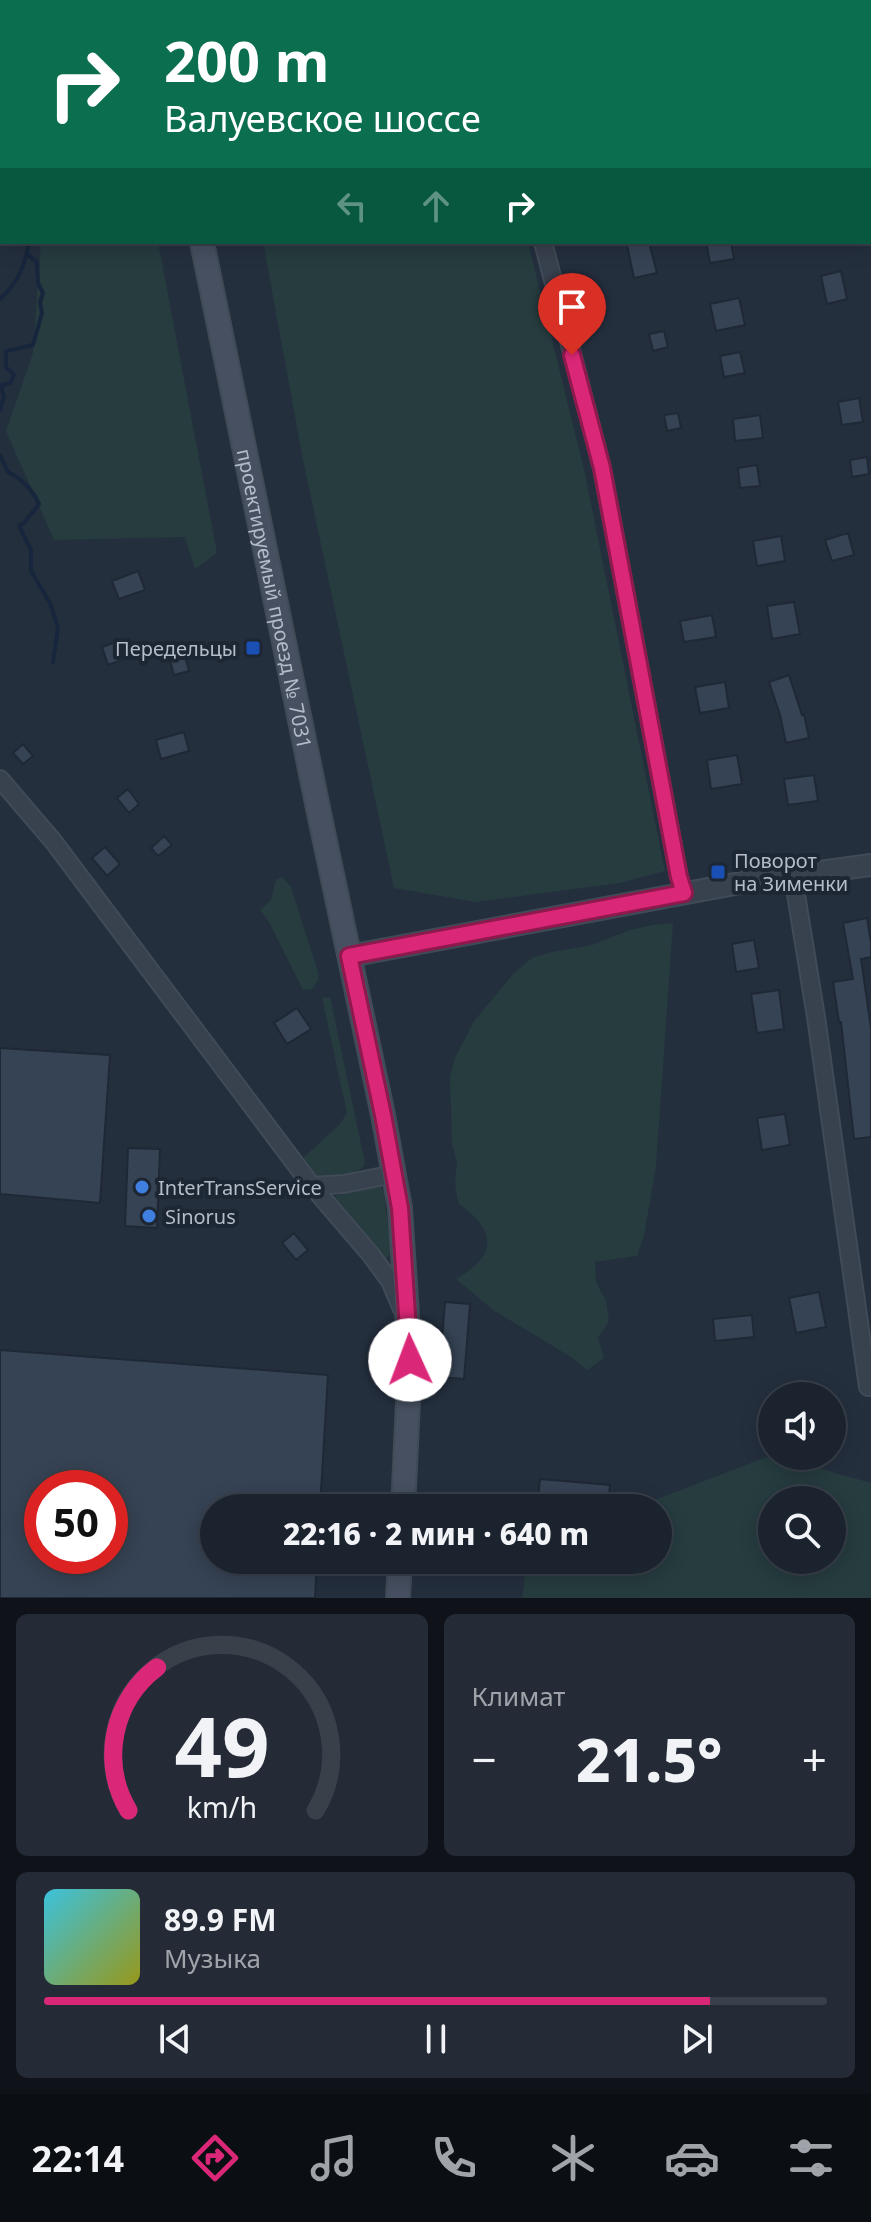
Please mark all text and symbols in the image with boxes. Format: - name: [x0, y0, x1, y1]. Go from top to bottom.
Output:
- text: 200 m: [164, 22, 329, 98]
- icon: right: [32, 32, 136, 136]
- text: Валуевское шоссе: [164, 94, 481, 143]
- icon: left: [330, 184, 374, 228]
- icon: ahead: [414, 184, 458, 228]
- icon: right: [498, 184, 542, 228]
- pin: [538, 273, 606, 355]
- icon: arrive: [550, 285, 594, 329]
- street label: проектируемый проезд № 7031: [231, 446, 319, 751]
- place label: Передельцы: [115, 635, 237, 662]
- marker: Передельцы: [244, 639, 262, 657]
- place label: Поворот на Зименки: [734, 847, 848, 897]
- marker: Поворот на Зименки: [709, 863, 727, 881]
- place label: InterTransService: [158, 1174, 322, 1201]
- marker: InterTransService: [133, 1178, 151, 1196]
- place label: Sinorus: [165, 1203, 236, 1230]
- marker: Sinorus: [140, 1207, 158, 1225]
- position arrow: [368, 1318, 452, 1402]
- map controls: [758, 1382, 846, 1574]
- button: sound: [758, 1382, 846, 1470]
- speed limit sign: 50: [24, 1470, 128, 1574]
- button: search: [758, 1486, 846, 1574]
- text: 22:16 · 2 мин · 640 m: [283, 1513, 589, 1554]
- text: Климат: [472, 1678, 565, 1714]
- text: 49: [174, 1688, 269, 1801]
- text: 21.5°: [576, 1718, 723, 1800]
- text: −: [472, 1729, 497, 1789]
- text: +: [802, 1729, 827, 1789]
- text: km/h: [187, 1787, 257, 1826]
- text: 89.9 FM: [164, 1899, 276, 1940]
- text: Музыка: [164, 1940, 261, 1976]
- icon: previous: [153, 2017, 197, 2061]
- icon: pause: [414, 2017, 458, 2061]
- icon: next: [675, 2017, 719, 2061]
- icon: directions: [187, 2130, 243, 2186]
- icon: music: [306, 2130, 362, 2186]
- icon: phone: [426, 2130, 482, 2186]
- icon: climate: [545, 2130, 601, 2186]
- icon: car: [664, 2130, 720, 2186]
- icon: filters: [783, 2130, 839, 2186]
- text: 22:14: [32, 2134, 124, 2183]

